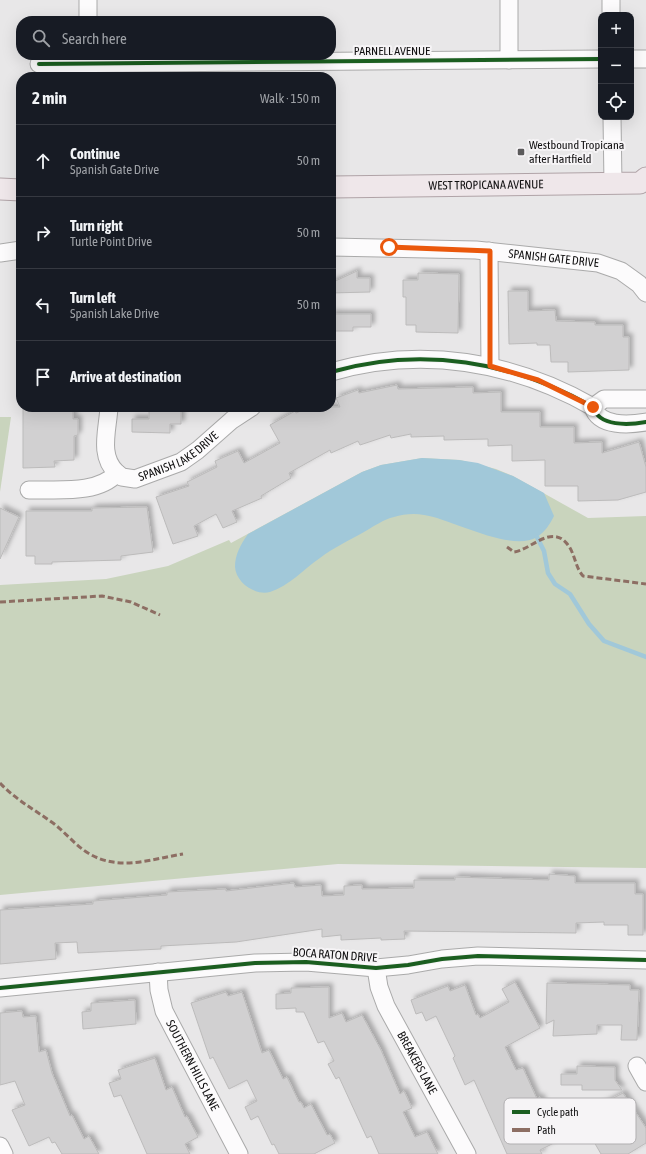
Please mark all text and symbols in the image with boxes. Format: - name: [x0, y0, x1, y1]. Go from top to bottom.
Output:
- map controls: [598, 12, 634, 120]
- button: +: [598, 12, 634, 48]
- search box: [16, 16, 336, 60]
- icon: search: [30, 27, 52, 49]
- text: Search here: [62, 30, 127, 47]
- street label: PARNELL AVENUE: [354, 44, 430, 58]
- button: −: [598, 48, 634, 84]
- button: locate: [598, 84, 634, 120]
- text: 2 min: [32, 88, 67, 108]
- text: Walk · 150 m: [260, 91, 320, 106]
- place label: Westbound Tropicana after Hartfield: [529, 138, 624, 166]
- text: Continue: [70, 145, 120, 162]
- marker: Westbound Tropicana after Hartfield: [516, 147, 526, 157]
- icon: ahead: [32, 150, 54, 172]
- text: 50 m: [297, 153, 320, 168]
- text: Spanish Gate Drive: [70, 162, 159, 177]
- street label: WEST TROPICANA AVENUE: [428, 177, 544, 193]
- text: Turn right: [70, 217, 123, 234]
- icon: right: [32, 222, 54, 244]
- text: 50 m: [297, 225, 320, 240]
- text: Turtle Point Drive: [70, 234, 152, 249]
- route start: [380, 238, 398, 256]
- street label: SPANISH GATE DRIVE: [508, 246, 599, 270]
- text: Turn left: [70, 289, 116, 306]
- icon: left: [32, 294, 54, 316]
- text: 50 m: [297, 297, 320, 312]
- text: Spanish Lake Drive: [70, 306, 159, 321]
- icon: arrive: [32, 366, 54, 388]
- text: Arrive at destination: [70, 368, 181, 385]
- route end: [584, 398, 602, 416]
- street label: SPANISH LAKE DRIVE: [136, 429, 221, 484]
- street label: BOCA RATON DRIVE: [292, 945, 378, 965]
- street label: SOUTHERN HILLS LANE: [163, 1018, 222, 1113]
- street label: BREAKERS LANE: [394, 1029, 440, 1096]
- legend: [504, 1098, 636, 1144]
- text: Cycle path: [537, 1106, 579, 1118]
- text: Path: [537, 1124, 556, 1136]

